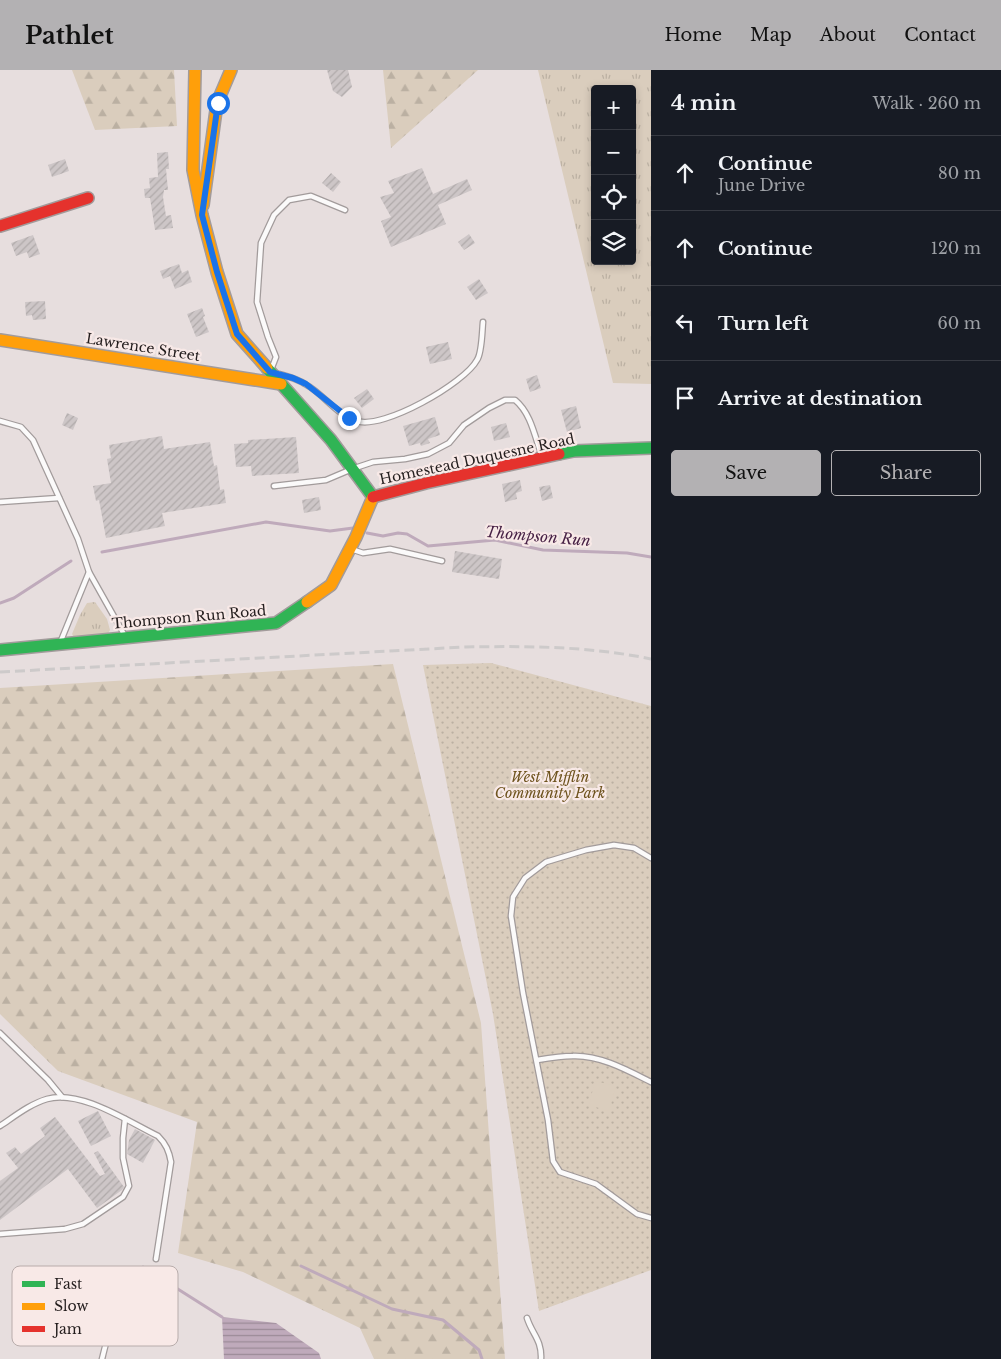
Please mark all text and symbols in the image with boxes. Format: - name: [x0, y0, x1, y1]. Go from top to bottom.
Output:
- text: Pathlet: [25, 21, 114, 50]
- text: Home: [664, 24, 722, 46]
- text: Map: [750, 24, 792, 46]
- text: About: [820, 24, 876, 46]
- text: Contact: [904, 24, 976, 46]
- map controls: [591, 85, 636, 265]
- button: +: [591, 85, 636, 130]
- text: 4 min: [671, 90, 737, 116]
- route start: [207, 92, 230, 115]
- text: Walk · 260 m: [873, 93, 981, 113]
- button: −: [591, 130, 636, 175]
- text: Continue: [718, 152, 813, 175]
- icon: ahead: [671, 159, 699, 187]
- text: 80 m: [938, 163, 981, 183]
- button: locate: [591, 175, 636, 220]
- text: June Drive: [718, 175, 805, 195]
- button: layers: [591, 220, 636, 265]
- icon: ahead: [671, 234, 699, 262]
- text: Continue: [718, 237, 813, 260]
- text: 120 m: [931, 238, 981, 258]
- icon: left: [671, 309, 699, 337]
- text: Turn left: [718, 312, 809, 335]
- text: 60 m: [938, 313, 981, 333]
- street label: Lawrence Street: [85, 329, 202, 365]
- icon: arrive: [671, 384, 699, 412]
- text: Arrive at destination: [718, 387, 922, 410]
- route end: [338, 407, 361, 430]
- street label: Homestead Duquesne Road: [378, 429, 577, 489]
- button: Save: [671, 450, 821, 496]
- button: Share: [831, 450, 981, 496]
- water label: Thompson Run: [485, 522, 591, 550]
- street label: Thompson Run Road: [111, 601, 268, 633]
- park label: West Mifflin Community Park: [495, 768, 605, 802]
- legend: [12, 1266, 178, 1346]
- text: Fast: [54, 1275, 83, 1293]
- text: Slow: [54, 1297, 88, 1315]
- text: Jam: [52, 1320, 82, 1338]

